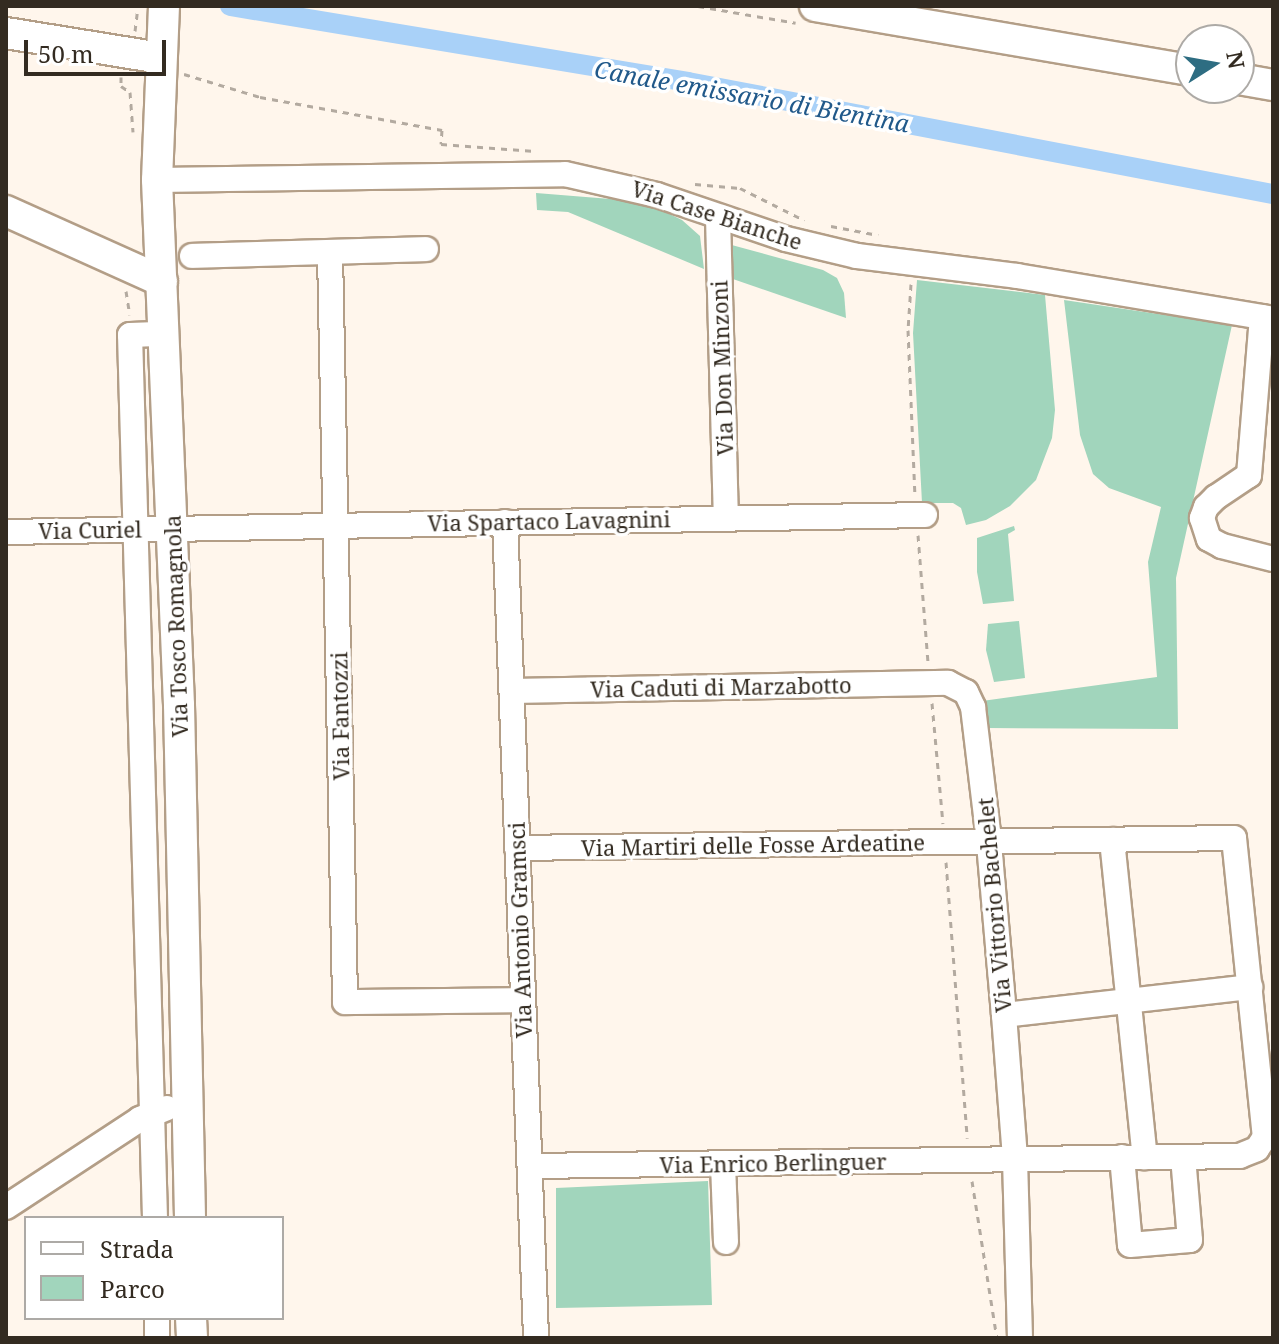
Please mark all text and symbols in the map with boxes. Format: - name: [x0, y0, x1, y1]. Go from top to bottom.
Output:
- scale bar: [28, 24, 170, 74]
- north arrow: [1175, 24, 1255, 104]
- text: 50 m: [38, 37, 94, 70]
- text: N: [1220, 48, 1253, 71]
- water label: Canale emissario di Bientina: [592, 54, 912, 138]
- street label: Via Case Bianche: [628, 175, 806, 255]
- street label: Via Don Minzoni: [706, 280, 738, 456]
- street label: Via Spartaco Lavagnini: [427, 506, 671, 536]
- street label: Via Tosco Romagnola: [159, 514, 193, 738]
- street label: Via Curiel: [38, 516, 142, 544]
- street label: Via Fantozzi: [326, 651, 354, 781]
- street label: Via Caduti di Marzabotto: [590, 672, 852, 702]
- street label: Via Vittorio Bachelet: [971, 796, 1017, 1014]
- street label: Via Antonio Gramsci: [503, 821, 537, 1039]
- street label: Via Martiri delle Fosse Ardeatine: [581, 829, 925, 861]
- street label: Via Enrico Berlinguer: [659, 1148, 887, 1178]
- legend: [24, 1216, 284, 1320]
- text: Strada: [100, 1232, 174, 1265]
- text: Parco: [100, 1272, 165, 1305]

